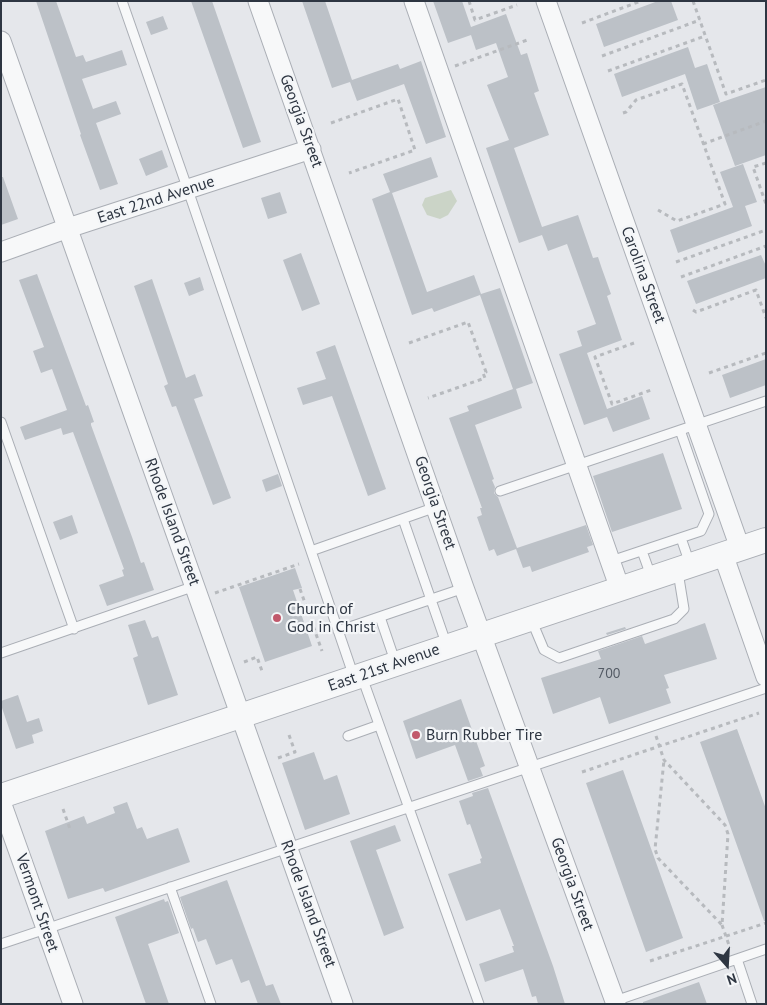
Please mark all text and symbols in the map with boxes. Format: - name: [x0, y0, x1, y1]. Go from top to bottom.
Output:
- street label: Georgia Street: [275, 72, 327, 170]
- street label: East 22nd Avenue: [95, 172, 217, 228]
- street label: Carolina Street: [617, 224, 669, 326]
- street label: Georgia Street: [410, 454, 460, 552]
- street label: Rhode Island Street: [140, 456, 204, 588]
- place label: Church of God in Christ: [287, 599, 375, 637]
- marker: Church of God in Christ: [271, 612, 283, 624]
- street label: East 21st Avenue: [326, 640, 442, 696]
- house number: 700: [598, 666, 620, 682]
- place label: Burn Rubber Tire: [426, 725, 542, 745]
- marker: Burn Rubber Tire: [410, 729, 422, 741]
- street label: Georgia Street: [546, 835, 598, 933]
- street label: Rhode Island Street: [276, 838, 340, 970]
- street label: Vermont Street: [11, 851, 63, 955]
- north arrow: [702, 940, 752, 990]
- text: N: [725, 969, 739, 989]

